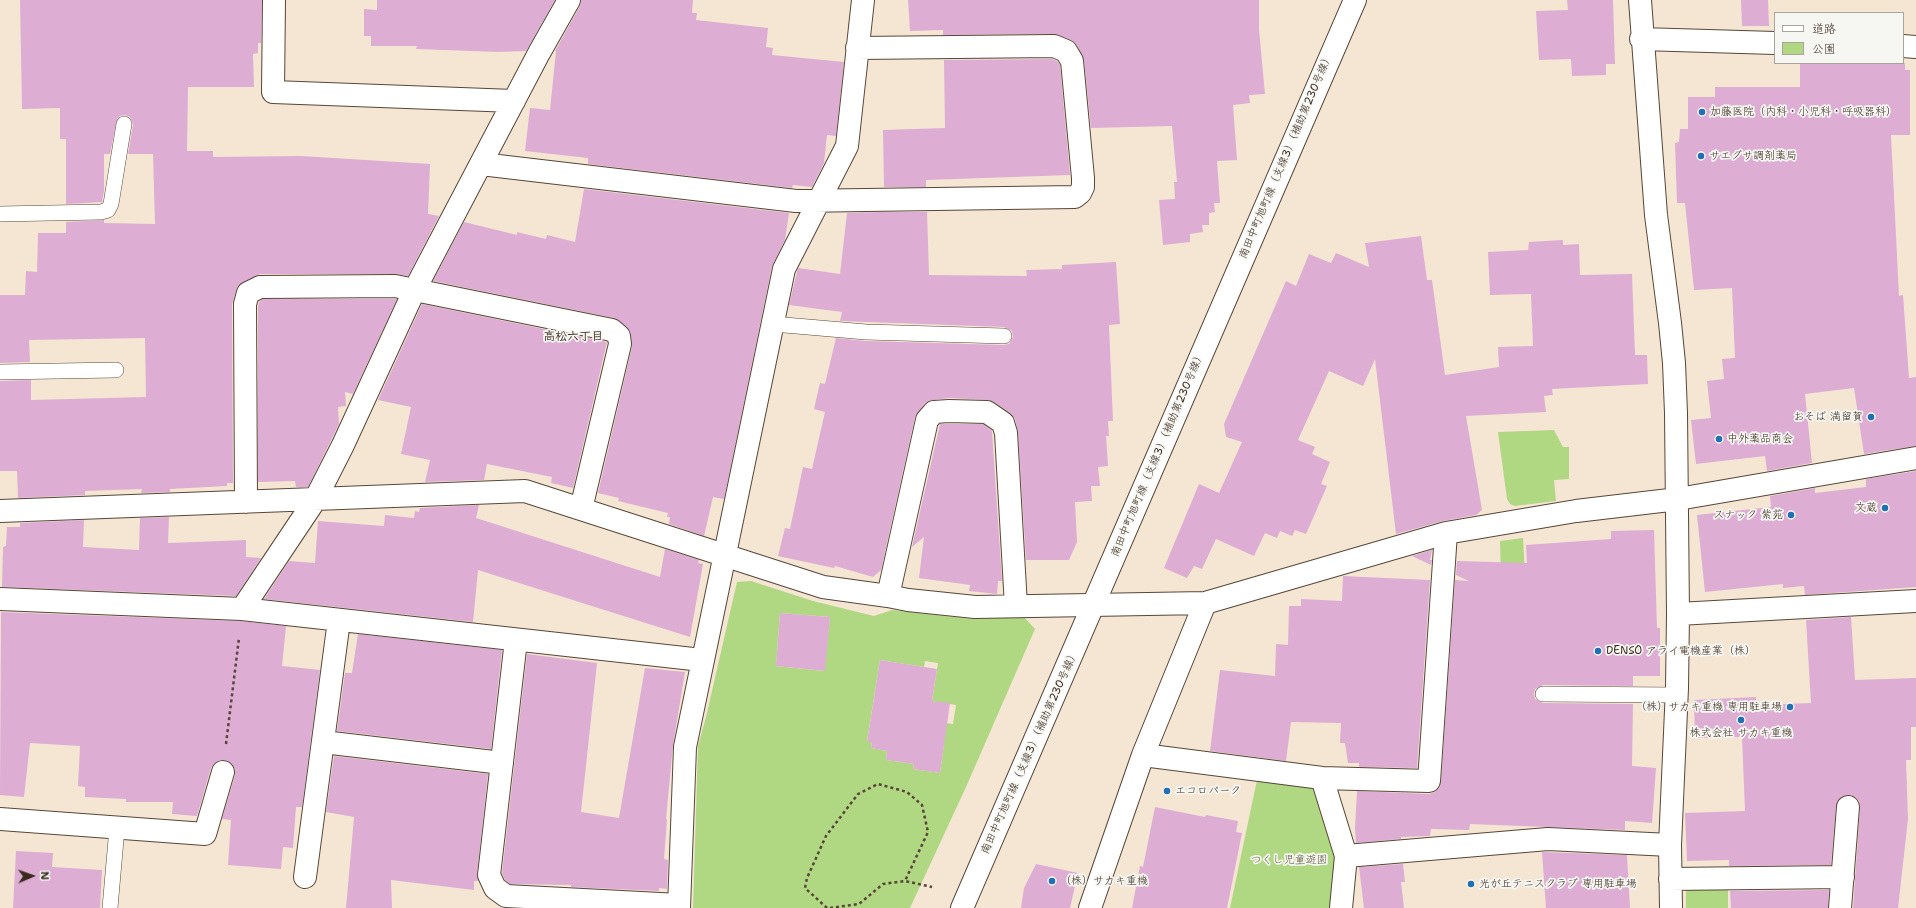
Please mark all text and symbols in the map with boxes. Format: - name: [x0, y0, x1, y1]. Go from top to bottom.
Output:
- legend: [1774, 12, 1904, 64]
- text: 道路: [1812, 21, 1836, 37]
- text: 公園: [1812, 41, 1836, 57]
- street label: 南田中町旭町線（支線3）（補助第230号線）: [1236, 51, 1336, 261]
- place label: 加藤医院（内科・小児科・呼吸器科）: [1710, 105, 1897, 119]
- marker: 加藤医院（内科・小児科・呼吸器科）: [1697, 107, 1707, 117]
- place label: サエグサ調剤薬局: [1709, 149, 1797, 163]
- marker: サエグサ調剤薬局: [1696, 151, 1706, 161]
- district label: 高松六丁目: [543, 330, 603, 344]
- street label: 南田中町旭町線（支線3）（補助第230号線）: [1108, 349, 1208, 559]
- place label: おそば 満留賀: [1793, 410, 1863, 424]
- marker: おそば 満留賀: [1866, 412, 1876, 422]
- place label: 中外薬品商会: [1727, 432, 1793, 446]
- marker: 中外薬品商会: [1714, 434, 1724, 444]
- place label: 文蔵: [1855, 501, 1877, 515]
- marker: 文蔵: [1880, 503, 1890, 513]
- place label: スナック 紫苑: [1713, 508, 1783, 522]
- marker: スナック 紫苑: [1786, 510, 1796, 520]
- place label: DENSO アライ電機産業（株）: [1606, 644, 1756, 658]
- marker: DENSO アライ電機産業（株）: [1593, 646, 1603, 656]
- street label: 南田中町旭町線（支線3）（補助第230号線）: [979, 648, 1081, 856]
- place label: （株）サカキ重機 専用駐車場: [1635, 700, 1782, 714]
- marker: （株）サカキ重機 専用駐車場: [1785, 702, 1795, 712]
- marker: 株式会社 サカキ重機: [1736, 715, 1746, 725]
- place label: 株式会社 サカキ重機: [1690, 726, 1792, 740]
- place label: エコロパーク: [1175, 784, 1241, 798]
- marker: エコロパーク: [1162, 786, 1172, 796]
- park label: つくし児童遊園: [1251, 853, 1327, 867]
- north arrow: [12, 856, 52, 896]
- text: N: [37, 871, 52, 880]
- place label: （株）サカキ重機: [1060, 874, 1148, 888]
- marker: （株）サカキ重機: [1047, 876, 1057, 886]
- place label: 光が丘テニスクラブ 専用駐車場: [1479, 877, 1637, 891]
- marker: 光が丘テニスクラブ 専用駐車場: [1466, 879, 1476, 889]

